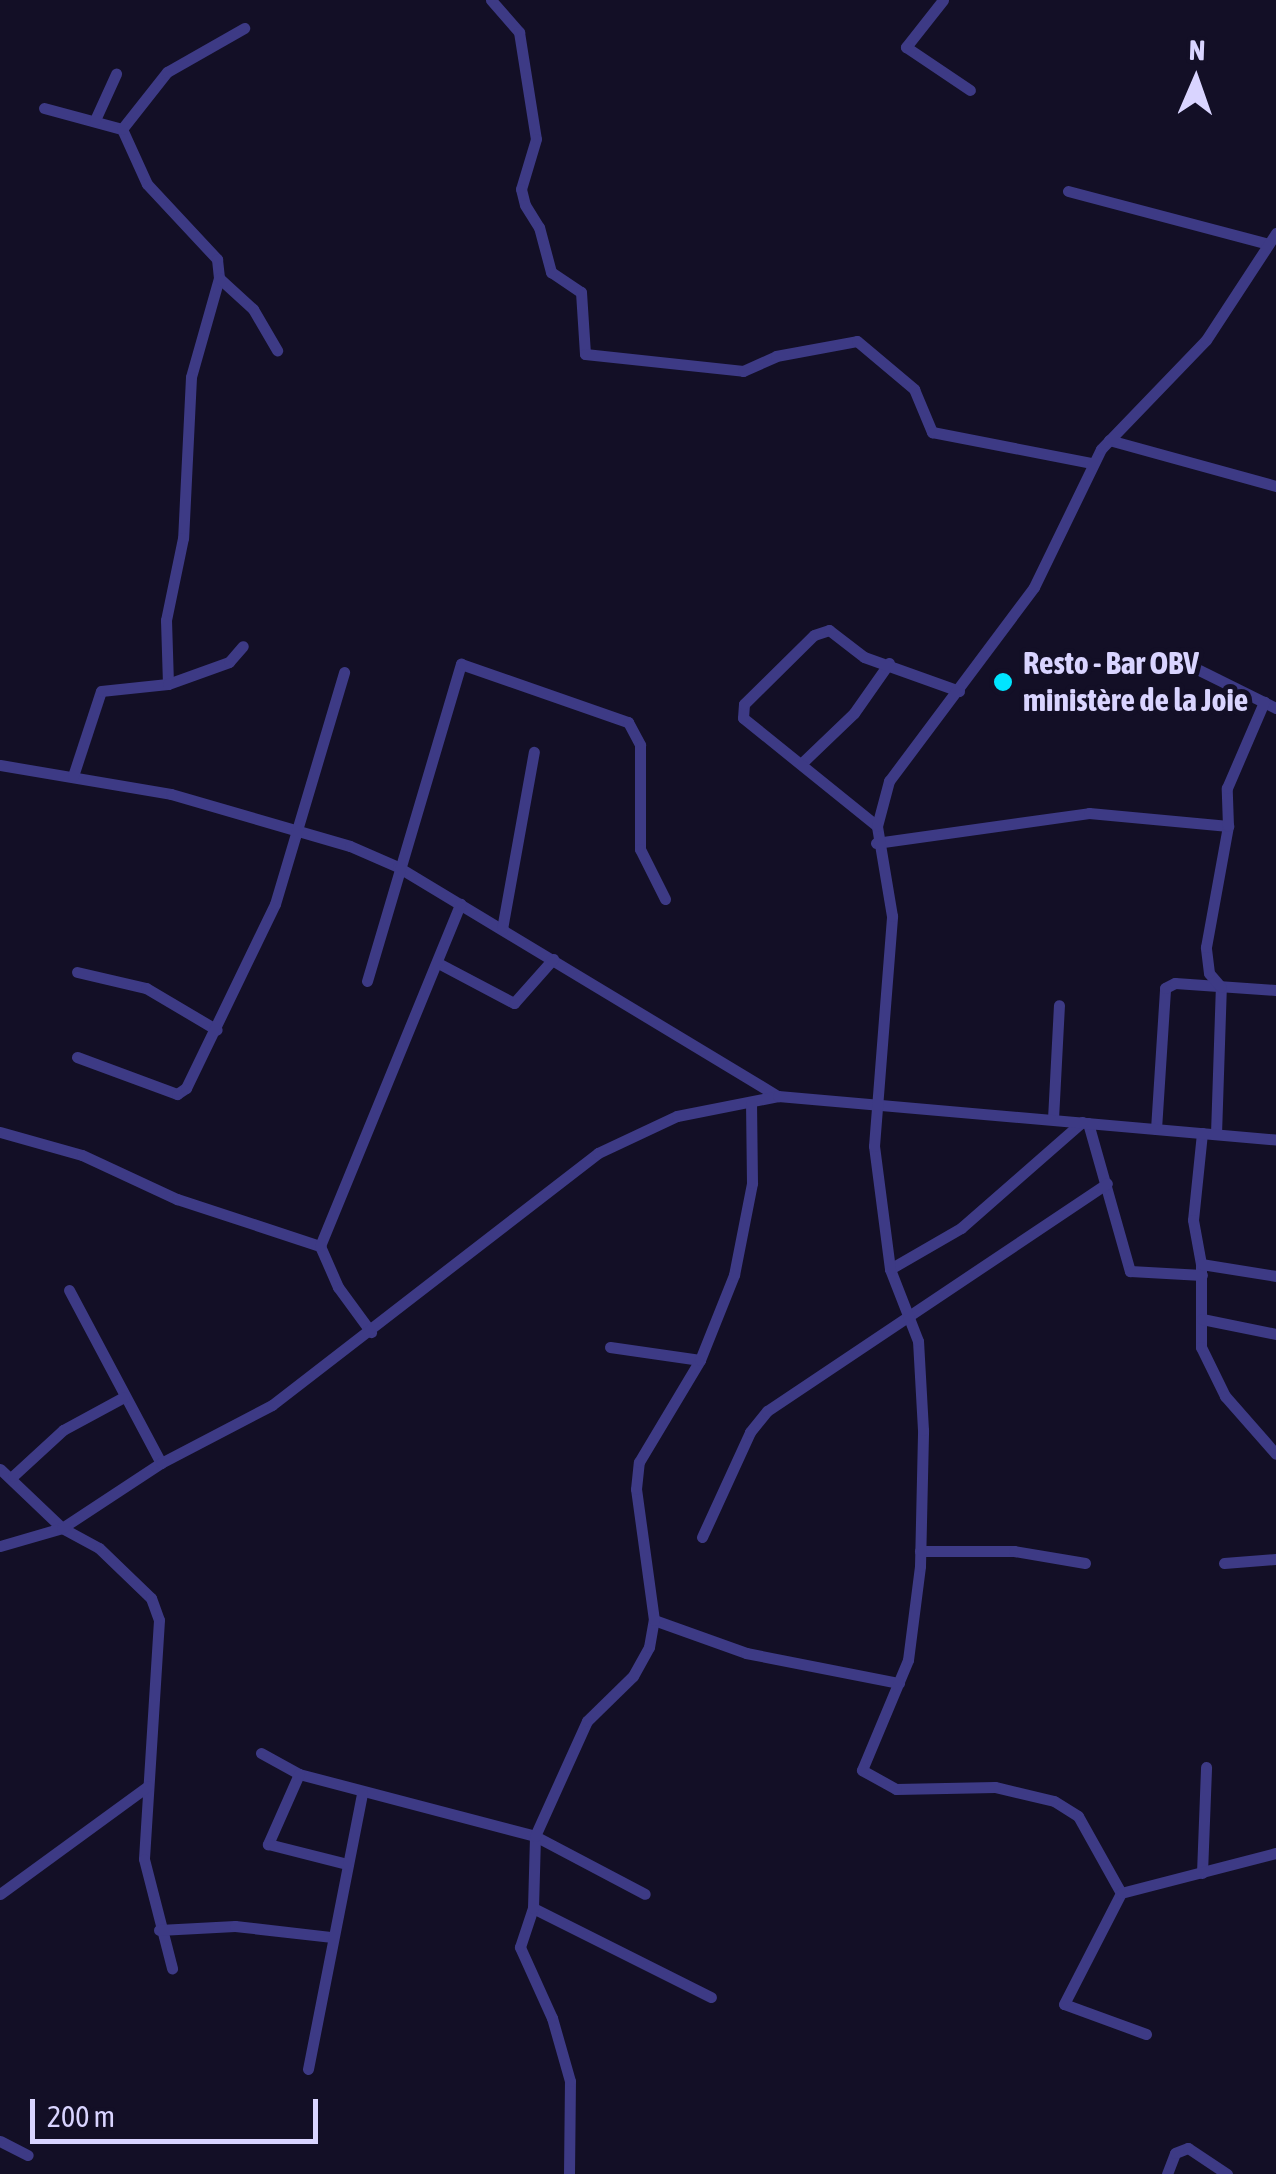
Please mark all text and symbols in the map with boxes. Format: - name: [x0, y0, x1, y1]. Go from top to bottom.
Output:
- north arrow: [1146, 30, 1246, 130]
- text: N: [1188, 34, 1206, 66]
- place label: Resto - Bar OBV ministère de la Joie: [1023, 645, 1248, 720]
- marker: Resto - Bar OBV ministère de la Joie: [992, 671, 1014, 693]
- scale bar: [35, 2079, 322, 2141]
- text: 200 m: [47, 2099, 115, 2133]

